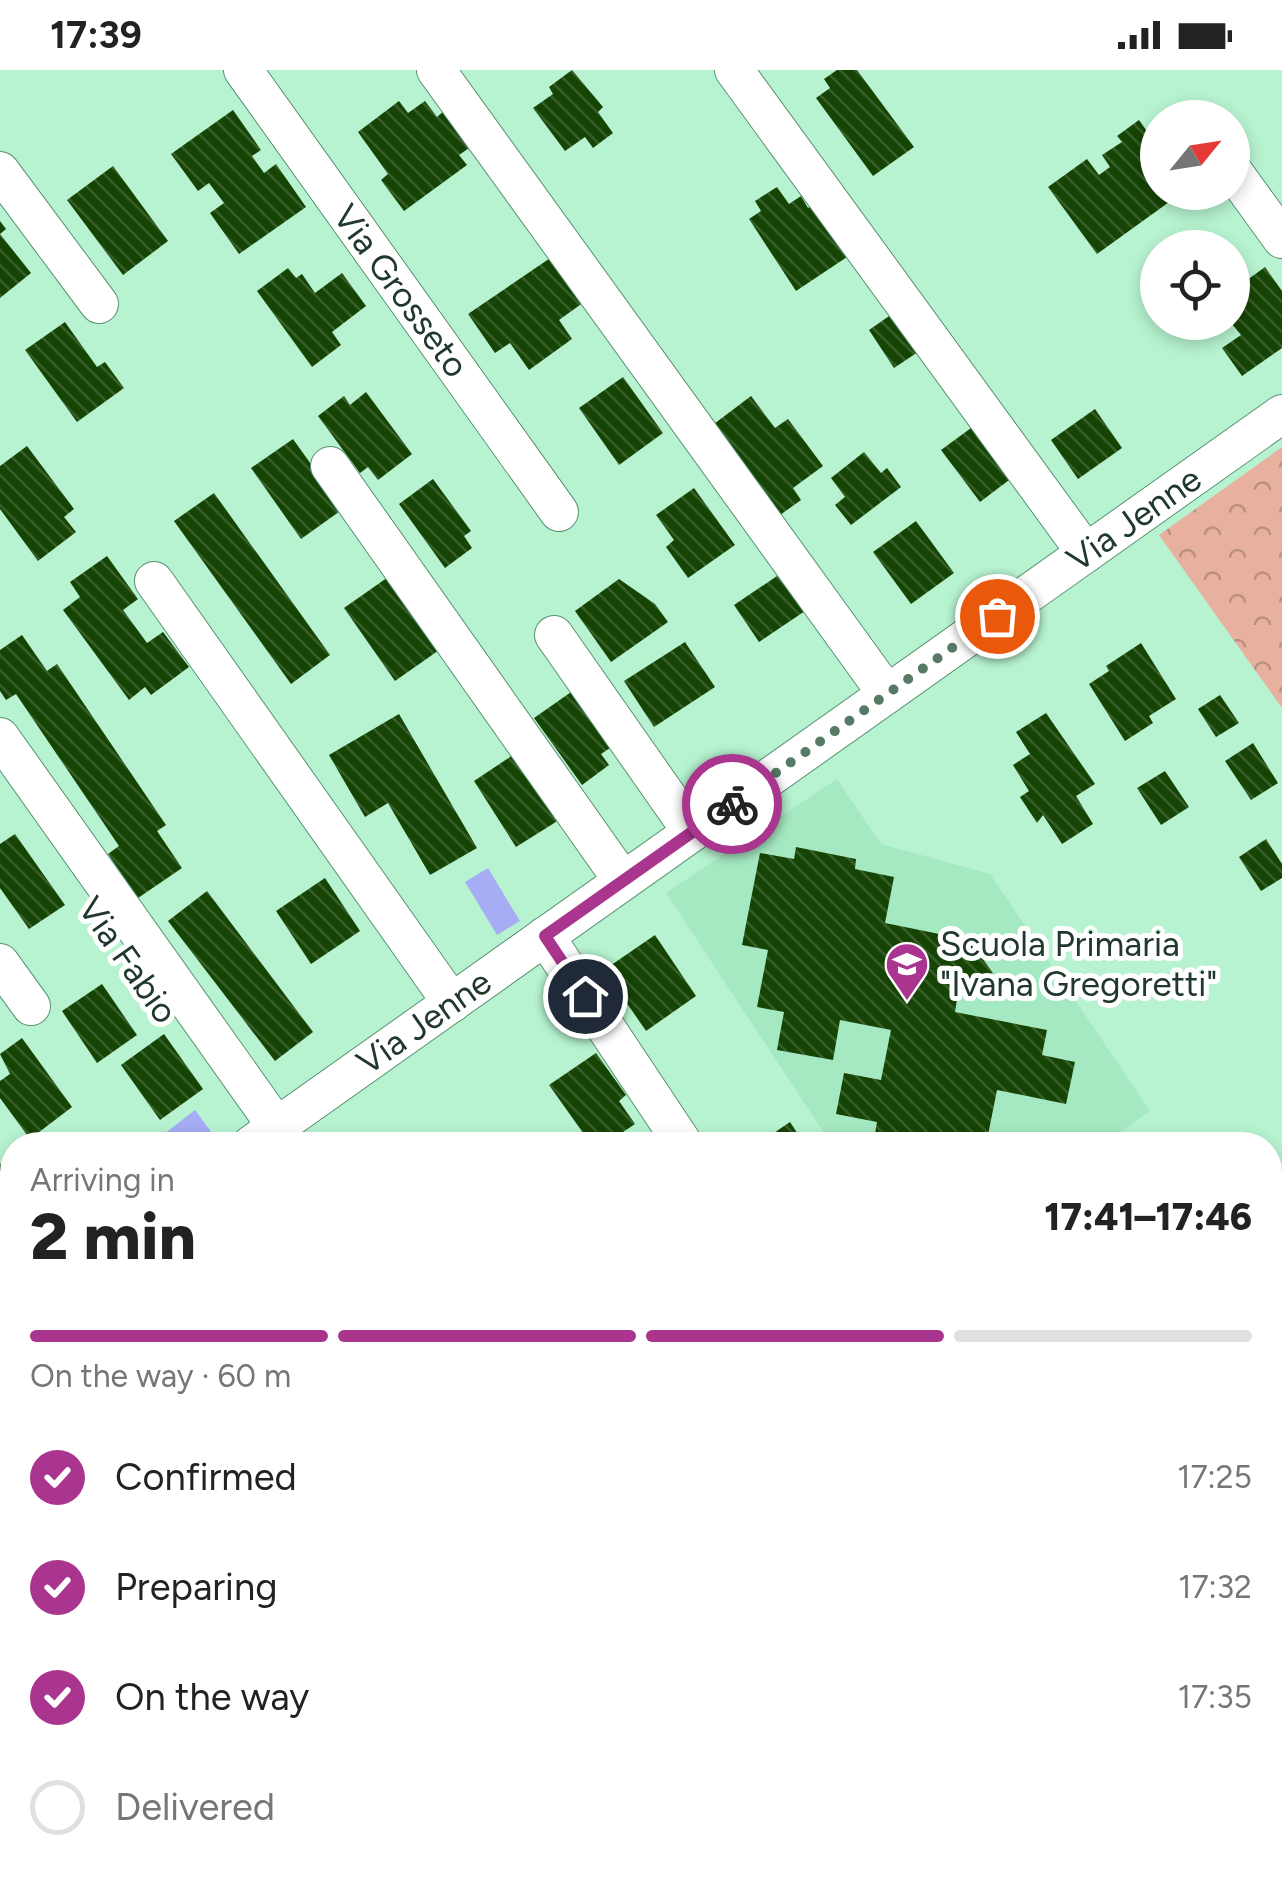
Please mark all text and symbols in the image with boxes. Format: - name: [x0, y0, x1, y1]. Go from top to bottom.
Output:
- text: 17:39: [50, 12, 142, 58]
- north arrow: [1140, 100, 1250, 210]
- map controls: [1140, 100, 1250, 340]
- street label: Via Grosseto: [324, 197, 478, 385]
- button: locate: [1140, 230, 1250, 340]
- street label: Via Jenne: [1059, 458, 1209, 580]
- pin: [955, 574, 1040, 659]
- icon: bag: [970, 589, 1025, 644]
- courier: [682, 754, 782, 854]
- icon: bike: [705, 777, 760, 832]
- street label: Via Fabio: [69, 889, 187, 1031]
- place label: Scuola Primaria "Ivana Gregoretti": [940, 923, 1217, 1005]
- school or university icon: Scuola Primaria "Ivana Gregoretti": [884, 941, 930, 1002]
- pin: [543, 954, 628, 1039]
- street label: Via Jenne: [349, 961, 499, 1083]
- icon: home: [558, 969, 613, 1024]
- text: Arriving in: [30, 1161, 175, 1199]
- text: 17:41–17:46: [1044, 1194, 1252, 1240]
- text: 2 min: [30, 1197, 196, 1275]
- text: On the way · 60 m: [30, 1357, 291, 1395]
- icon: check: [30, 1450, 85, 1505]
- text: Confirmed: [115, 1454, 297, 1500]
- text: 17:25: [1177, 1458, 1252, 1496]
- icon: check: [30, 1560, 85, 1615]
- text: Preparing: [115, 1564, 277, 1610]
- text: 17:32: [1178, 1568, 1252, 1606]
- icon: check: [30, 1670, 85, 1725]
- text: On the way: [115, 1674, 309, 1720]
- text: 17:35: [1178, 1678, 1252, 1716]
- text: Delivered: [115, 1784, 275, 1830]

